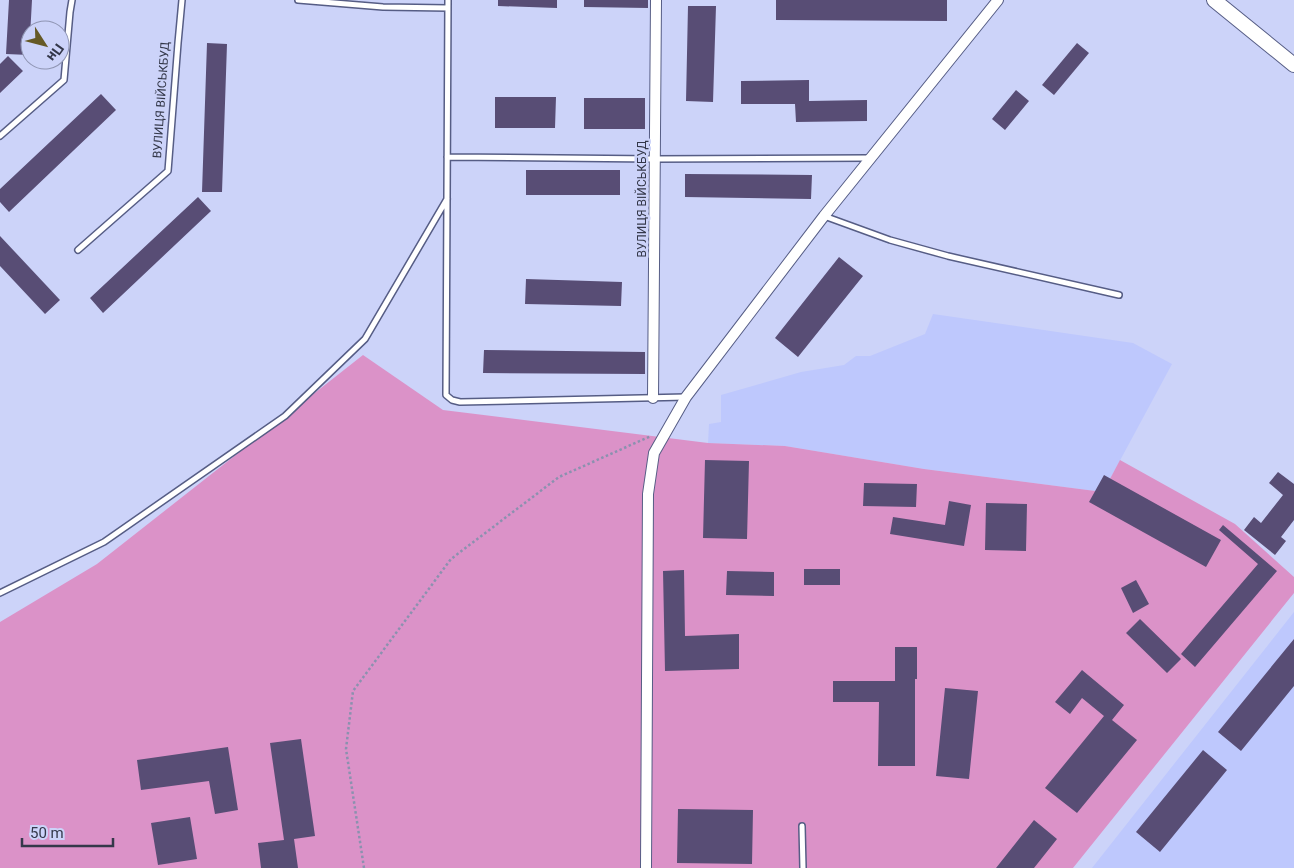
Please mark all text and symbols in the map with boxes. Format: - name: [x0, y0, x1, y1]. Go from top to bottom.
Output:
- north arrow: [20, 20, 70, 70]
- text: Пн: [44, 41, 67, 65]
- street label: ВУЛИЦЯ ВІЙСЬКБУД: [149, 41, 172, 159]
- street label: ВУЛИЦЯ ВІЙСЬКБУД: [634, 141, 649, 257]
- scale bar: [22, 816, 114, 848]
- text: 50 m: [30, 824, 64, 842]

